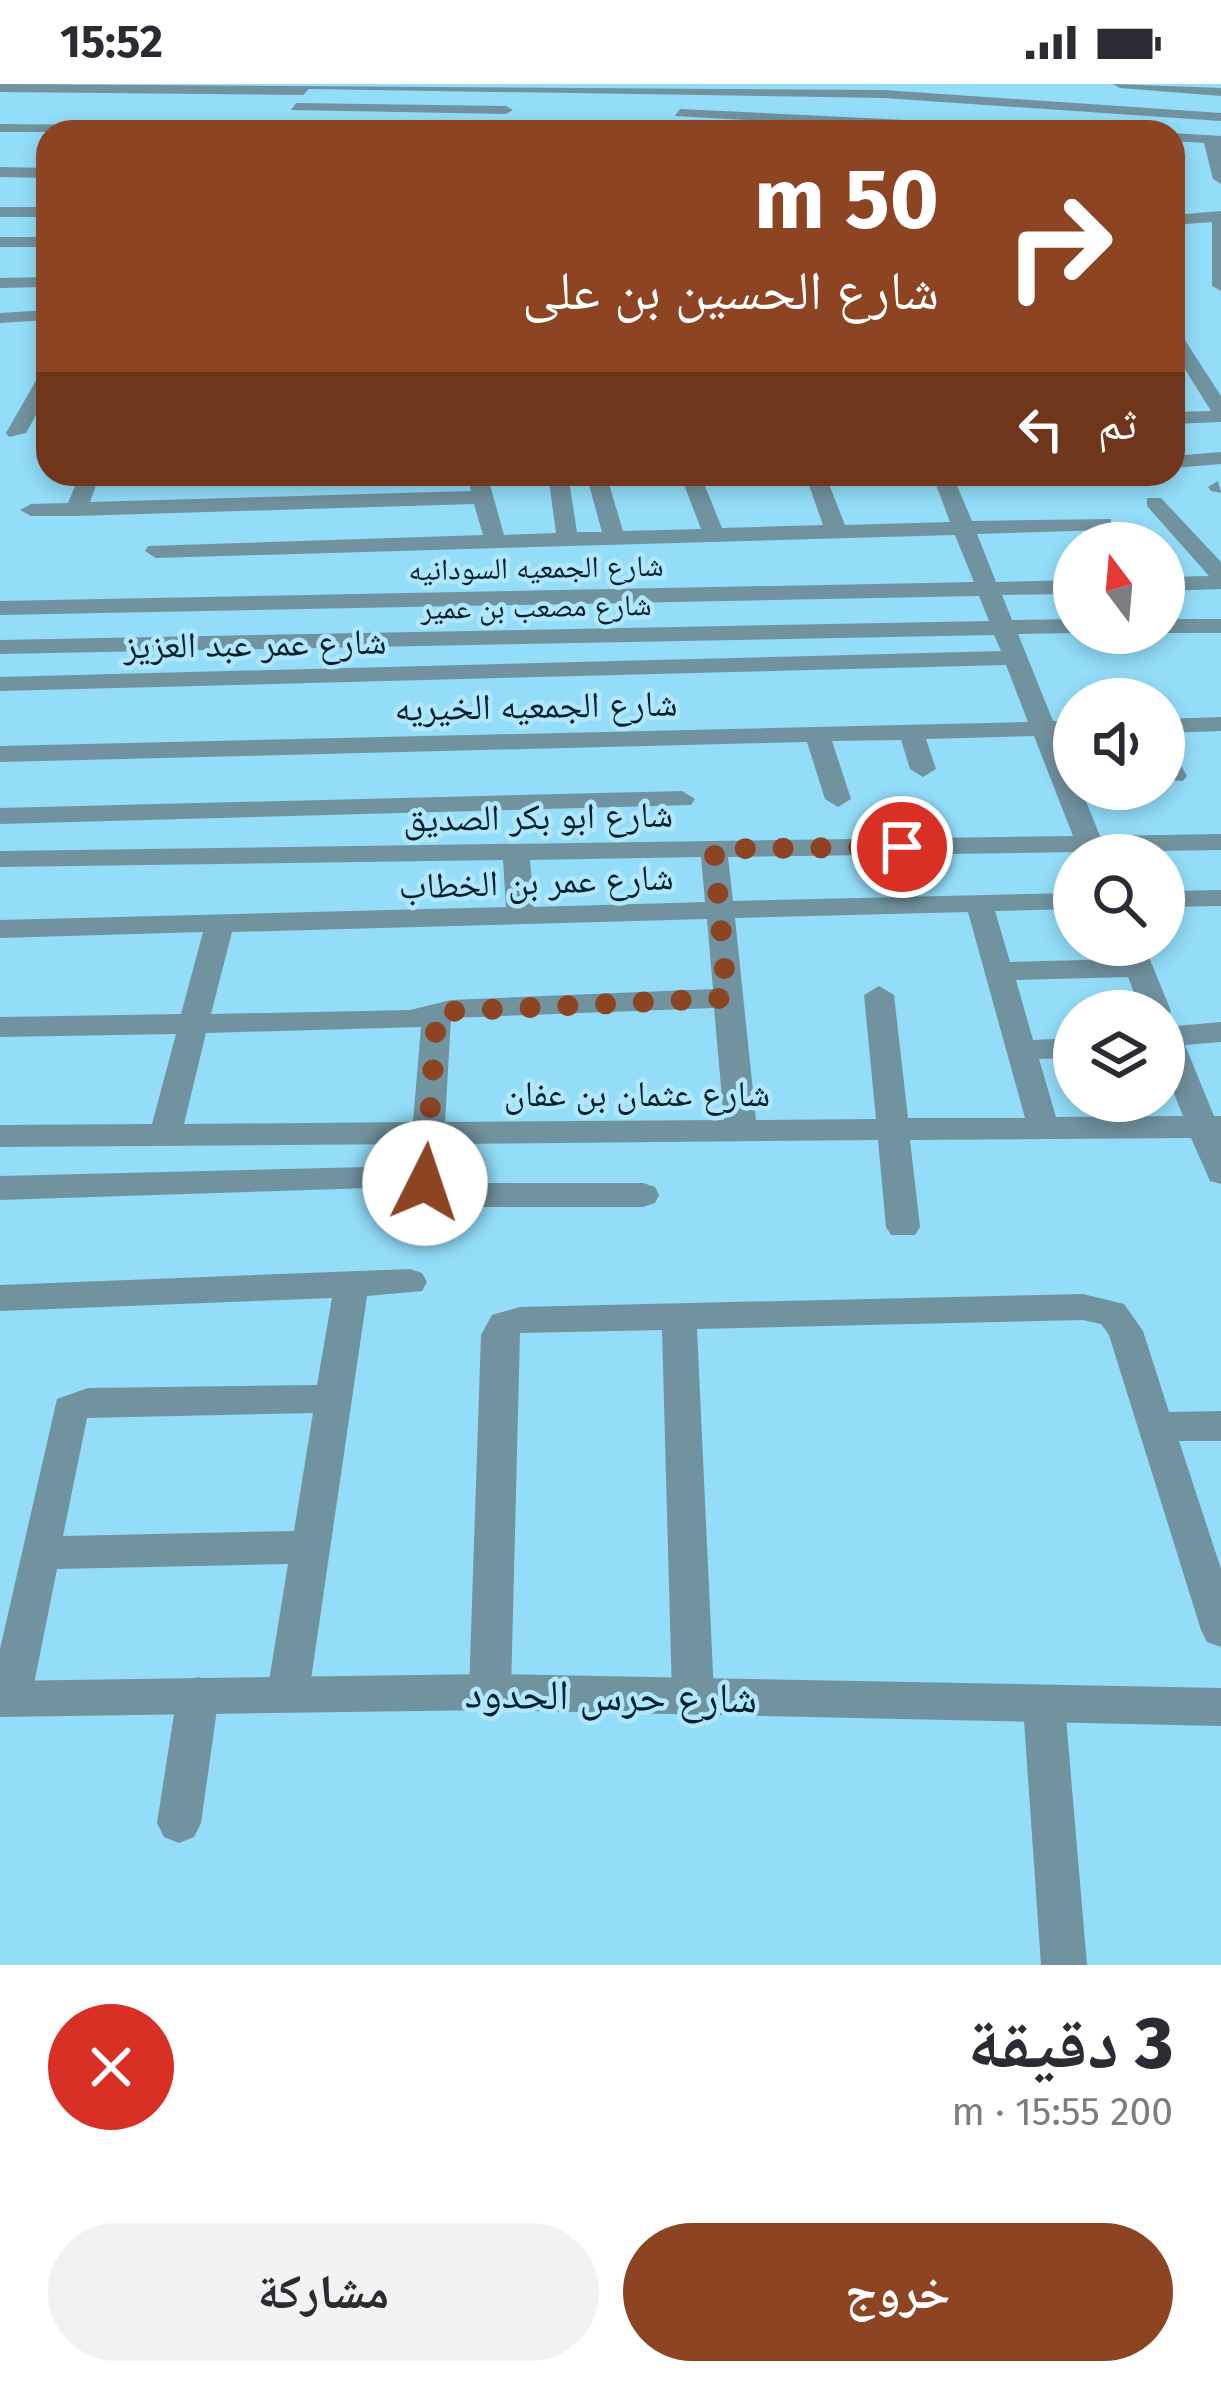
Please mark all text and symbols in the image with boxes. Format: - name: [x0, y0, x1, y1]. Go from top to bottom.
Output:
- text: 15:52: [60, 15, 163, 69]
- text: 50 m: [754, 149, 939, 250]
- icon: right: [981, 168, 1137, 324]
- text: شارع الحسين بن على: [522, 259, 939, 323]
- icon: left: [1008, 396, 1074, 462]
- text: ثم: [1098, 397, 1137, 451]
- north arrow: [1053, 522, 1185, 654]
- map controls: [1053, 522, 1185, 1122]
- street label: شارع الجمعيه السودانيه: [408, 548, 664, 589]
- street label: شارع مصعب بن عمير: [419, 587, 652, 628]
- street label: شارع عمر عبد العزيز: [122, 620, 387, 668]
- button: sound: [1053, 678, 1185, 810]
- street label: شارع الجمعيه الخيريه: [394, 682, 678, 730]
- street label: شارع ابو بكر الصديق: [403, 793, 673, 841]
- pin: [851, 796, 953, 898]
- icon: arrive: [869, 814, 935, 880]
- button: search: [1053, 834, 1185, 966]
- street label: شارع عمر بن الخطاب: [398, 855, 674, 909]
- button: layers: [1053, 990, 1185, 1122]
- street label: شارع عثمان بن عفان: [504, 1072, 770, 1116]
- position arrow: [362, 1120, 488, 1246]
- street label: شارع حرس الحدود: [464, 1668, 757, 1725]
- text: 3 دقيقة: [968, 2001, 1173, 2087]
- button: close: [48, 2004, 174, 2130]
- text: 200 m · 15:55: [952, 2089, 1173, 2135]
- button: مشاركة: [48, 2223, 599, 2361]
- button: خروج: [623, 2223, 1173, 2361]

